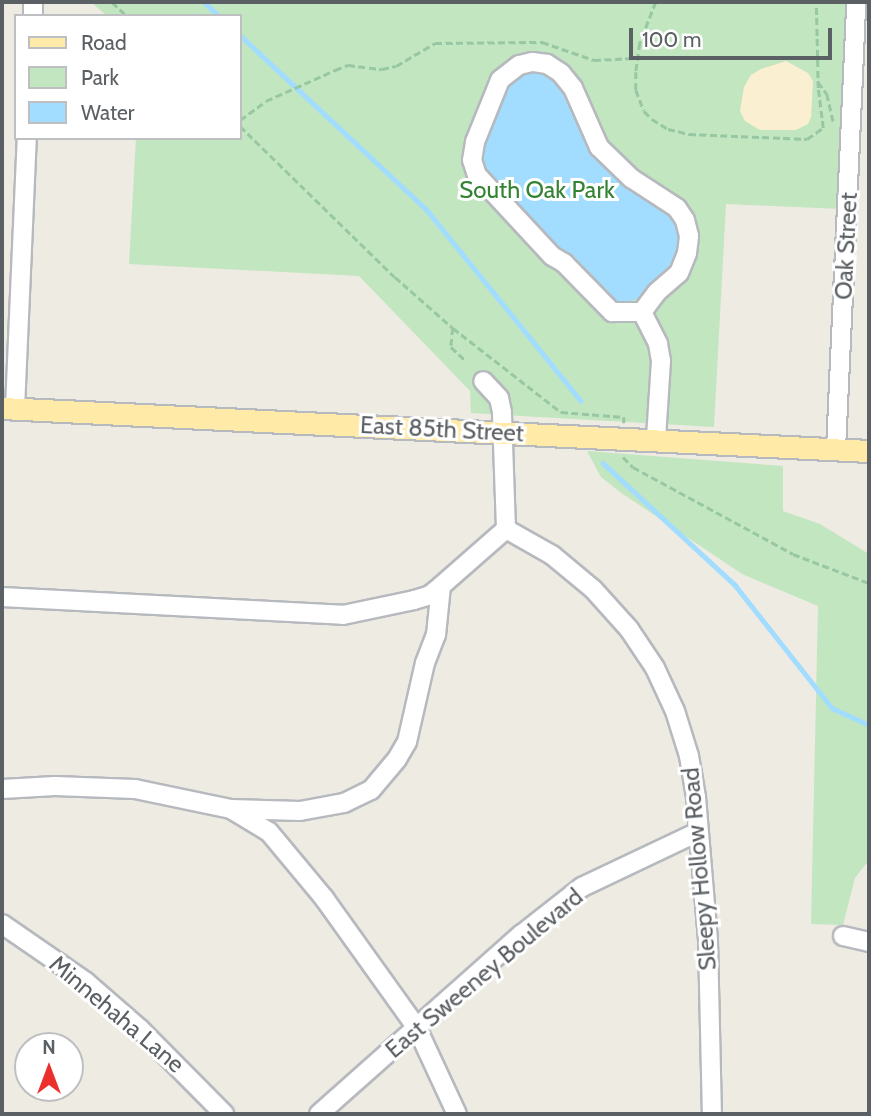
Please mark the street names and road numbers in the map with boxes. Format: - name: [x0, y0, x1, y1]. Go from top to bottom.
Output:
- street label: Oak Street: [829, 192, 863, 300]
- street label: East 85th Street: [359, 410, 525, 448]
- street label: Sleepy Hollow Road: [676, 766, 722, 972]
- street label: East Sweeney Boulevard: [380, 882, 588, 1064]
- street label: Minnehaha Lane: [44, 949, 190, 1079]

